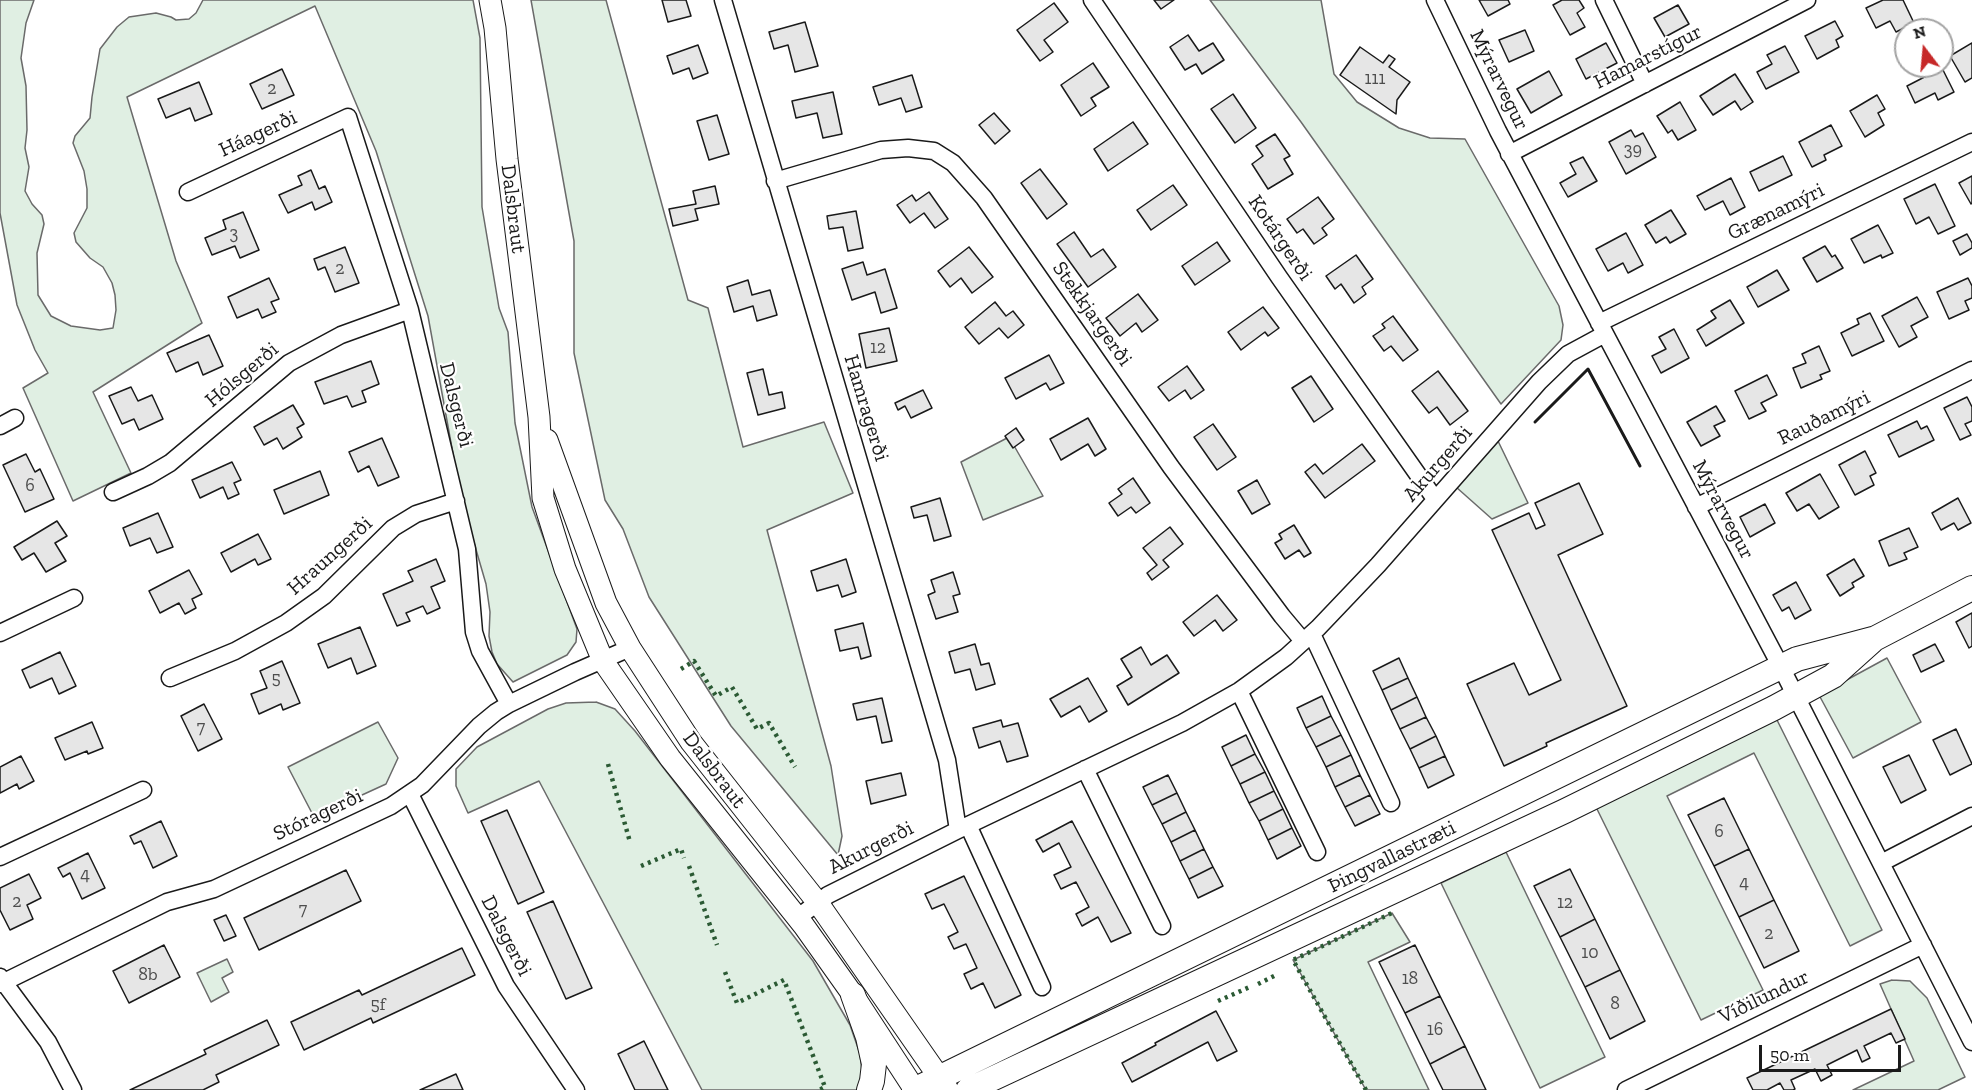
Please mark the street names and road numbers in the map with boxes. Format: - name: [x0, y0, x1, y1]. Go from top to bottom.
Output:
- street label: Hamarstígur: [1590, 19, 1706, 95]
- street label: Mýrarvegur: [1464, 26, 1534, 134]
- street label: Háagerði: [215, 105, 301, 163]
- street label: Dalsbraut: [495, 163, 531, 255]
- street label: Grænamýri: [1724, 178, 1828, 246]
- street label: Kotárgerði: [1242, 190, 1318, 286]
- street label: Stekkjargerði: [1047, 257, 1137, 371]
- street label: Hólsgerði: [200, 337, 284, 413]
- street label: Hamragerði: [838, 352, 894, 464]
- street label: Dalsgerði: [433, 360, 479, 450]
- street label: Rauðamýri: [1774, 385, 1874, 451]
- street label: Akurgerði: [1398, 421, 1478, 507]
- street label: Mýrarvegur: [1686, 456, 1760, 564]
- street label: Hraungerði: [282, 511, 378, 601]
- street label: Dalsbraut: [677, 727, 751, 813]
- street label: Stóragerði: [269, 783, 367, 847]
- street label: Þingvallastræti: [1324, 815, 1460, 899]
- street label: Akurgerði: [824, 816, 918, 880]
- street label: Dalsgerði: [475, 892, 537, 980]
- street label: Víðilundur: [1715, 964, 1813, 1030]

